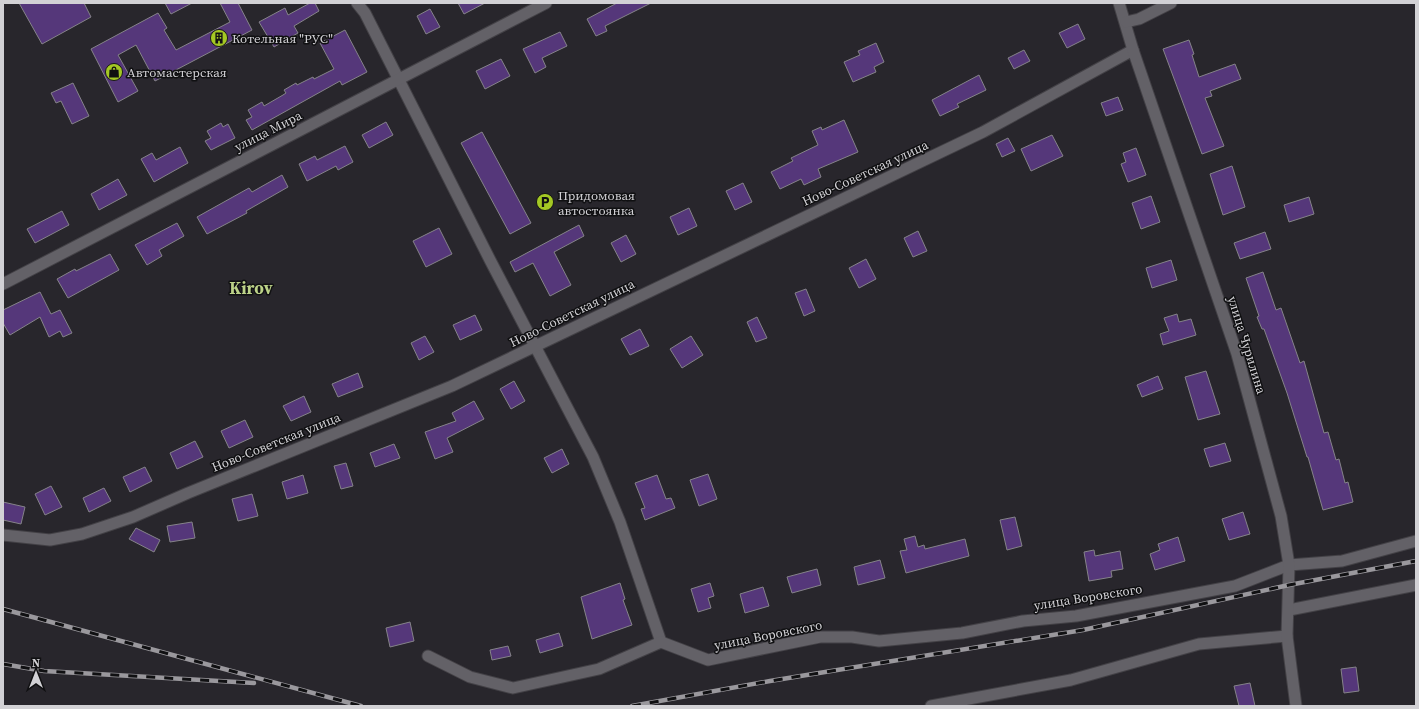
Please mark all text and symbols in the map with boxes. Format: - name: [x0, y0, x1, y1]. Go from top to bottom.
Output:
- building icon: Котельная "РУС": [209, 28, 229, 48]
- place label: Котельная "РУС": [232, 30, 333, 47]
- shop icon: Автомастерская: [104, 62, 124, 82]
- place label: Автомастерская: [127, 64, 227, 81]
- street label: улица Мира: [231, 107, 305, 155]
- street label: Ново-Советская улица: [799, 136, 931, 210]
- place label: Придомовая автостоянка: [558, 187, 635, 219]
- parking icon: Придомовая автостоянка: [535, 192, 555, 212]
- street label: Ново-Советская улица: [507, 275, 638, 351]
- district label: Kirov: [229, 276, 273, 300]
- street label: улица Чурилина: [1224, 294, 1270, 396]
- street label: Ново-Советская улица: [209, 408, 343, 476]
- street label: улица Воровского: [1033, 580, 1143, 614]
- street label: улица Воровского: [713, 616, 823, 654]
- north arrow: [16, 653, 56, 693]
- text: N: [32, 656, 40, 671]

